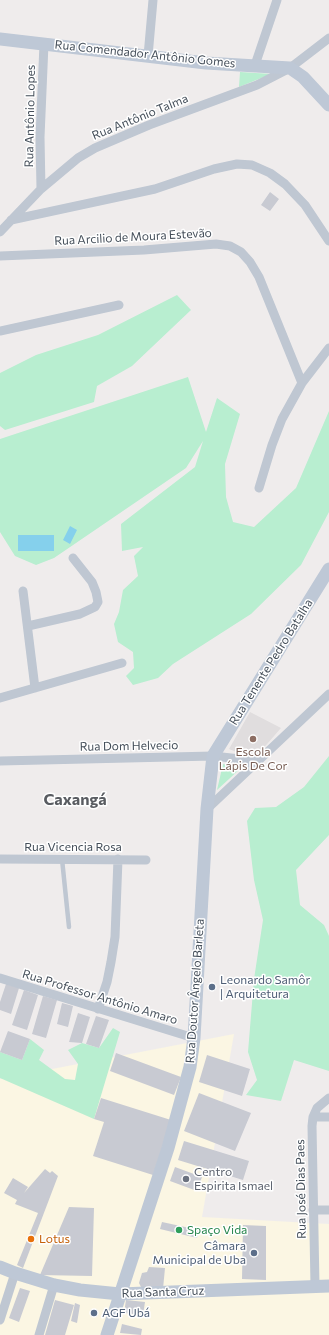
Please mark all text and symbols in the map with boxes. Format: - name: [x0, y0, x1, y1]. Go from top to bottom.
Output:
- street label: Rua Comendador Antônio Gomes: [54, 37, 236, 71]
- street label: Rua Antônio Lopes: [22, 64, 38, 168]
- street label: Rua Antônio Talma: [90, 91, 190, 143]
- street label: Rua Arcilio de Moura Estevão: [54, 226, 212, 248]
- street label: Rua Tenente Pedro Batalha: [226, 596, 316, 728]
- marker: Escola Lápis De Cor: [248, 734, 258, 744]
- street label: Rua Dom Helvecio: [79, 738, 179, 754]
- place label: Escola Lápis De Cor: [219, 745, 287, 773]
- district label: Caxangá: [43, 790, 107, 810]
- street label: Rua Vicencia Rosa: [24, 840, 122, 854]
- street label: Rua Doutor Ângelo Barleta: [183, 918, 207, 1064]
- street label: Rua Professor Antônio Amaro: [21, 966, 179, 1028]
- place label: Leonardo Samôr | Arquitetura: [220, 973, 310, 1001]
- marker: Leonardo Samôr | Arquitetura: [207, 982, 217, 992]
- street label: Rua José Dias Paes: [293, 1139, 309, 1239]
- place label: Centro Espirita Ismael: [194, 1165, 273, 1193]
- marker: Centro Espirita Ismael: [181, 1174, 191, 1184]
- place label: Spaço Vida: [187, 1223, 247, 1237]
- marker: Spaço Vida: [174, 1225, 184, 1235]
- place label: Lotus: [39, 1232, 70, 1246]
- marker: Lotus: [26, 1234, 36, 1244]
- place label: Câmara Municipal de Uba: [152, 1239, 246, 1267]
- marker: Câmara Municipal de Uba: [249, 1248, 259, 1258]
- street label: Rua Santa Cruz: [121, 1283, 205, 1301]
- place label: AGF Ubá: [102, 1306, 150, 1320]
- marker: AGF Ubá: [89, 1308, 99, 1318]

